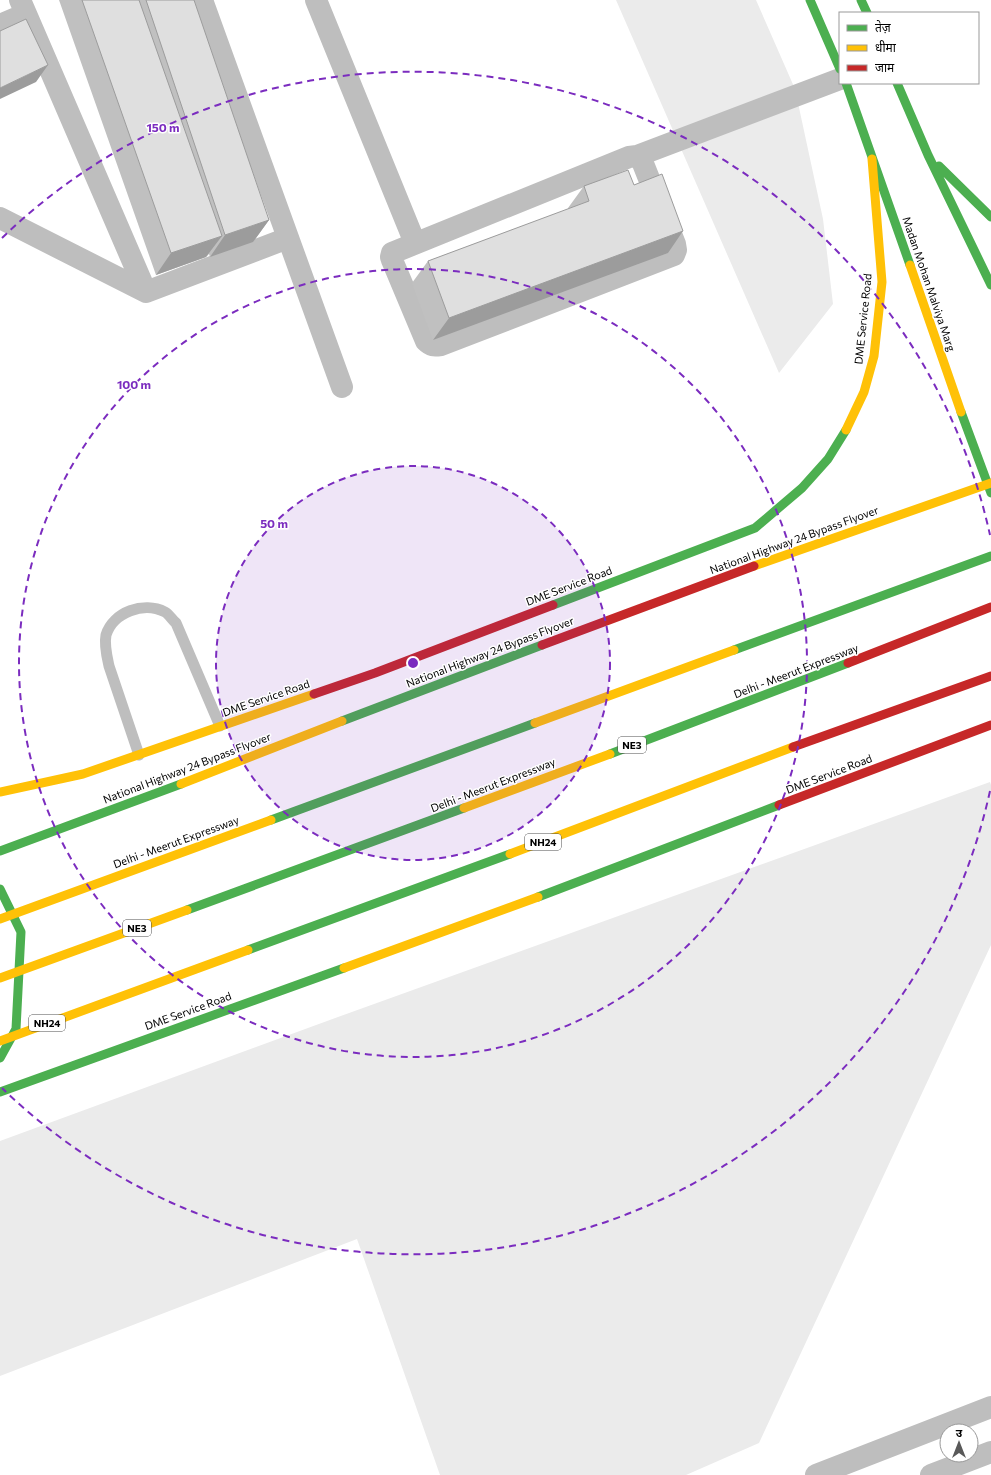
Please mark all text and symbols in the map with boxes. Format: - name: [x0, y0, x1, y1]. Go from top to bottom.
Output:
- legend: [839, 12, 979, 84]
- text: तेज़: [875, 20, 892, 34]
- text: धीमा: [875, 40, 897, 54]
- text: जाम: [875, 60, 895, 74]
- text: 150 m: [146, 120, 180, 134]
- street label: Madan Mohan Malviya Marg: [900, 215, 959, 353]
- street label: DME Service Road: [851, 273, 874, 365]
- text: 100 m: [117, 377, 151, 391]
- street label: National Highway 24 Bypass Flyover: [708, 503, 881, 576]
- text: 50 m: [260, 516, 288, 530]
- street label: DME Service Road: [524, 563, 614, 608]
- street label: National Highway 24 Bypass Flyover: [404, 613, 576, 690]
- street label: Delhi - Meerut Expressway: [732, 641, 860, 700]
- centre of rings: [406, 656, 420, 670]
- street label: DME Service Road: [221, 677, 311, 719]
- street label: National Highway 24 Bypass Flyover: [101, 729, 273, 806]
- road number: NE3: [618, 737, 646, 753]
- street label: DME Service Road: [784, 751, 874, 796]
- street label: Delhi - Meerut Expressway: [429, 755, 557, 814]
- street label: Delhi - Meerut Expressway: [111, 813, 241, 870]
- road number: NH24: [525, 834, 561, 850]
- road number: NE3: [123, 920, 151, 936]
- street label: DME Service Road: [143, 989, 233, 1032]
- road number: NH24: [29, 1015, 65, 1031]
- north arrow: [939, 1423, 979, 1463]
- text: उ: [956, 1426, 963, 1439]

